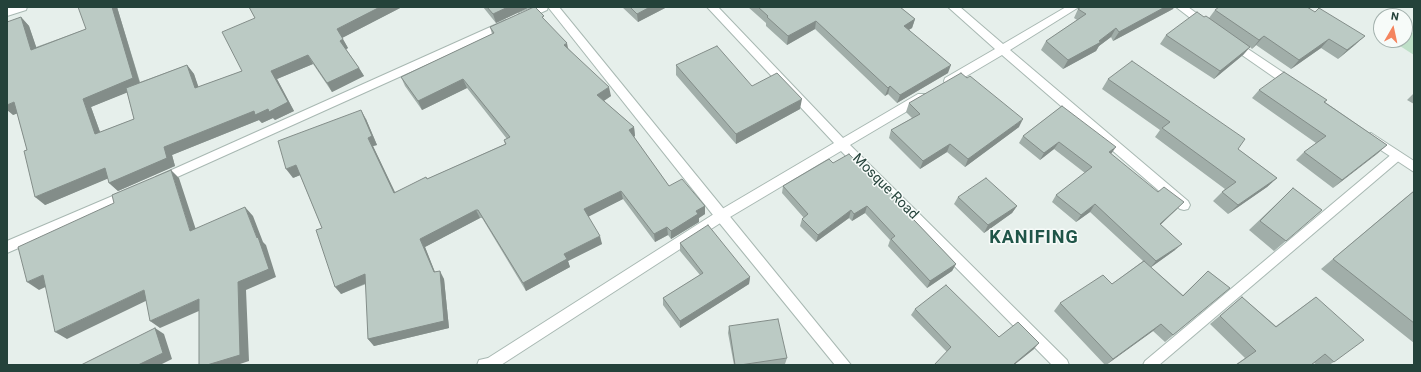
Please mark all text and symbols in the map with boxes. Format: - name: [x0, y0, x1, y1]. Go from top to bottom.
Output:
- north arrow: [1373, 8, 1413, 48]
- text: N: [1390, 10, 1400, 24]
- street label: Mosque Road: [849, 151, 921, 223]
- district label: KANIFING: [989, 227, 1079, 249]

